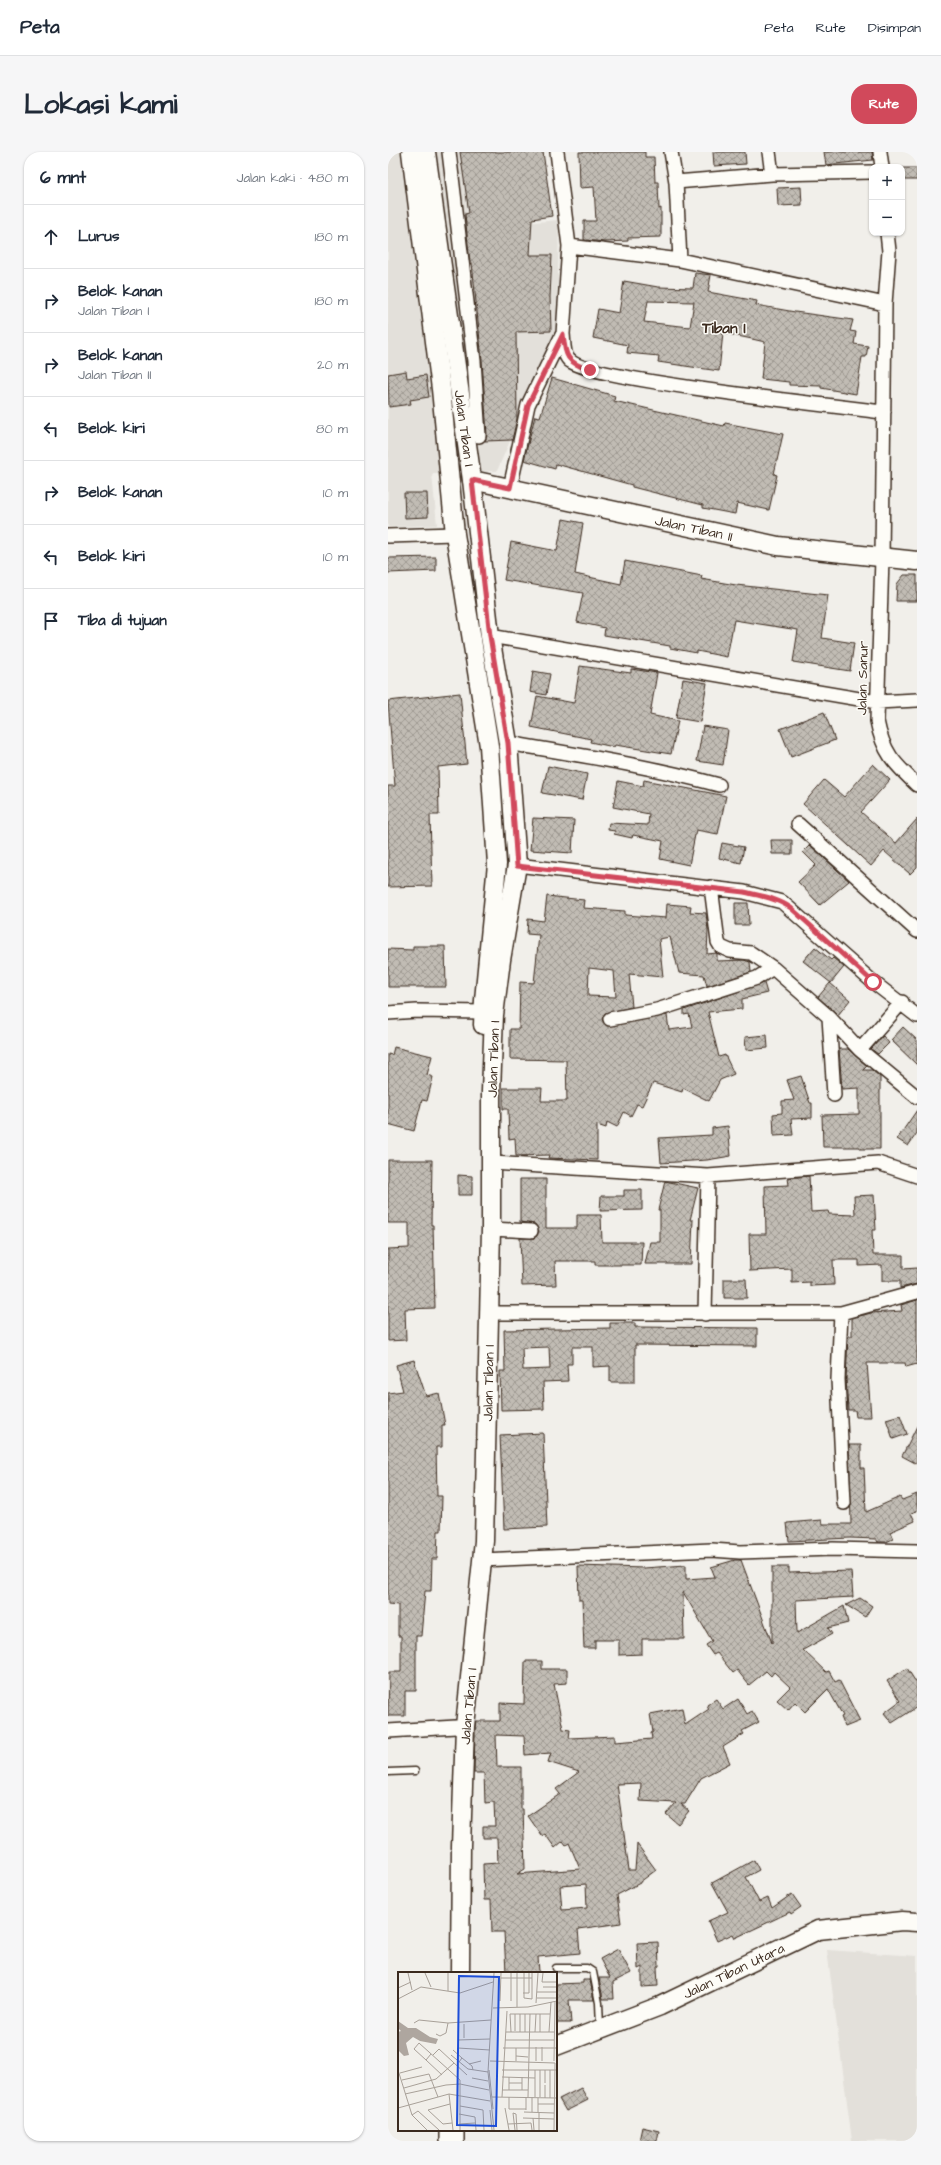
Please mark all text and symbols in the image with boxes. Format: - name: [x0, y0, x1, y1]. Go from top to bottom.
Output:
- text: Peta: [20, 14, 60, 41]
- text: Peta: [764, 18, 794, 38]
- text: Rute: [816, 18, 846, 38]
- text: Disimpan: [868, 18, 921, 38]
- button: Rute: [851, 84, 917, 124]
- text: Lokasi kami: [24, 85, 178, 124]
- map controls: [869, 164, 905, 236]
- button: +: [869, 164, 905, 200]
- text: 6 mnt: [40, 166, 86, 190]
- text: Jalan kaki · 480 m: [237, 169, 348, 187]
- button: −: [869, 200, 905, 236]
- icon: ahead: [40, 226, 62, 248]
- text: Lurus: [78, 226, 119, 247]
- text: 180 m: [314, 228, 348, 246]
- text: Belok kanan: [78, 281, 162, 302]
- icon: right: [40, 290, 62, 312]
- text: 180 m: [314, 292, 348, 310]
- text: Jalan Tiban I: [78, 302, 150, 320]
- district label: Tiban I: [701, 318, 746, 339]
- text: Belok kanan: [78, 345, 162, 366]
- icon: right: [40, 354, 62, 376]
- text: 20 m: [317, 356, 348, 374]
- route end: [581, 361, 599, 379]
- text: Jalan Tiban II: [78, 366, 151, 384]
- street label: Jalan Tiban I: [449, 389, 479, 468]
- icon: left: [40, 418, 62, 440]
- text: Belok kiri: [78, 418, 145, 439]
- text: 80 m: [316, 420, 348, 438]
- icon: right: [40, 482, 62, 504]
- text: Belok kanan: [78, 482, 162, 503]
- text: 10 m: [323, 484, 348, 502]
- street label: Jalan Tiban II: [653, 511, 735, 547]
- icon: left: [40, 546, 62, 568]
- text: Belok kiri: [78, 546, 145, 567]
- text: 10 m: [323, 548, 348, 566]
- icon: arrive: [40, 610, 62, 632]
- text: Tiba di tujuan: [78, 610, 167, 631]
- street label: Jalan Sanur: [852, 640, 874, 715]
- route start: [864, 973, 882, 991]
- street label: Jalan Tiban I: [483, 1020, 505, 1098]
- street label: Jalan Tiban I: [478, 1344, 500, 1422]
- street label: Jalan Tiban I: [456, 1667, 482, 1745]
- street label: Jalan Tiban Utara: [680, 1939, 788, 2004]
- inset map: [398, 1972, 557, 2131]

